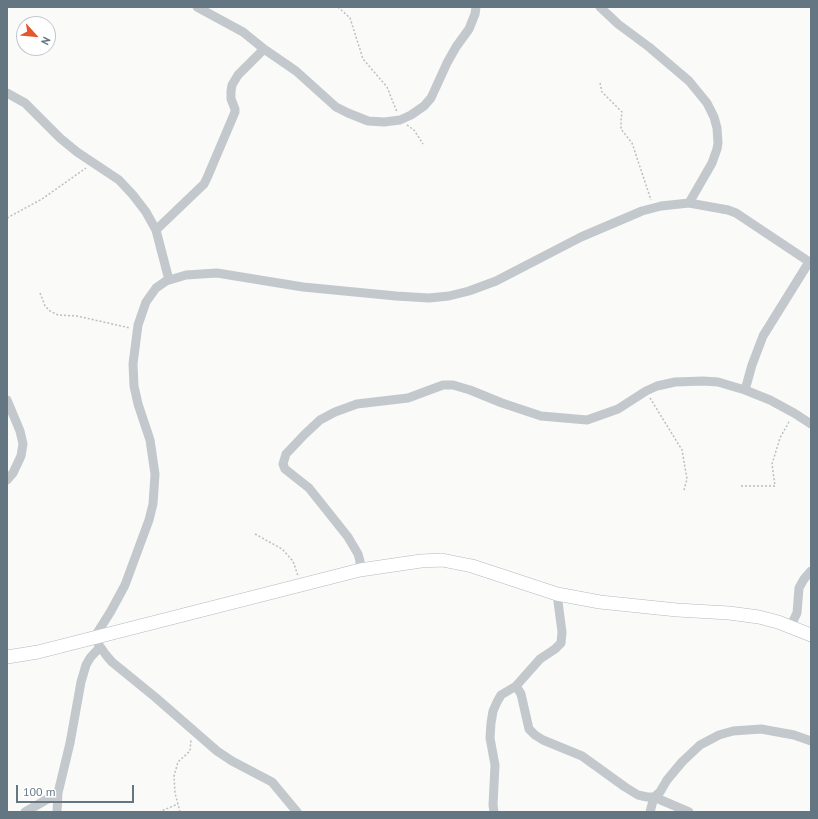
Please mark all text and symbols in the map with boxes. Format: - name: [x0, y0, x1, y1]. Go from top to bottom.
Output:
- north arrow: [16, 16, 56, 56]
- text: N: [38, 35, 54, 47]
- scale bar: [18, 777, 136, 803]
- text: 100 m: [23, 784, 56, 799]

